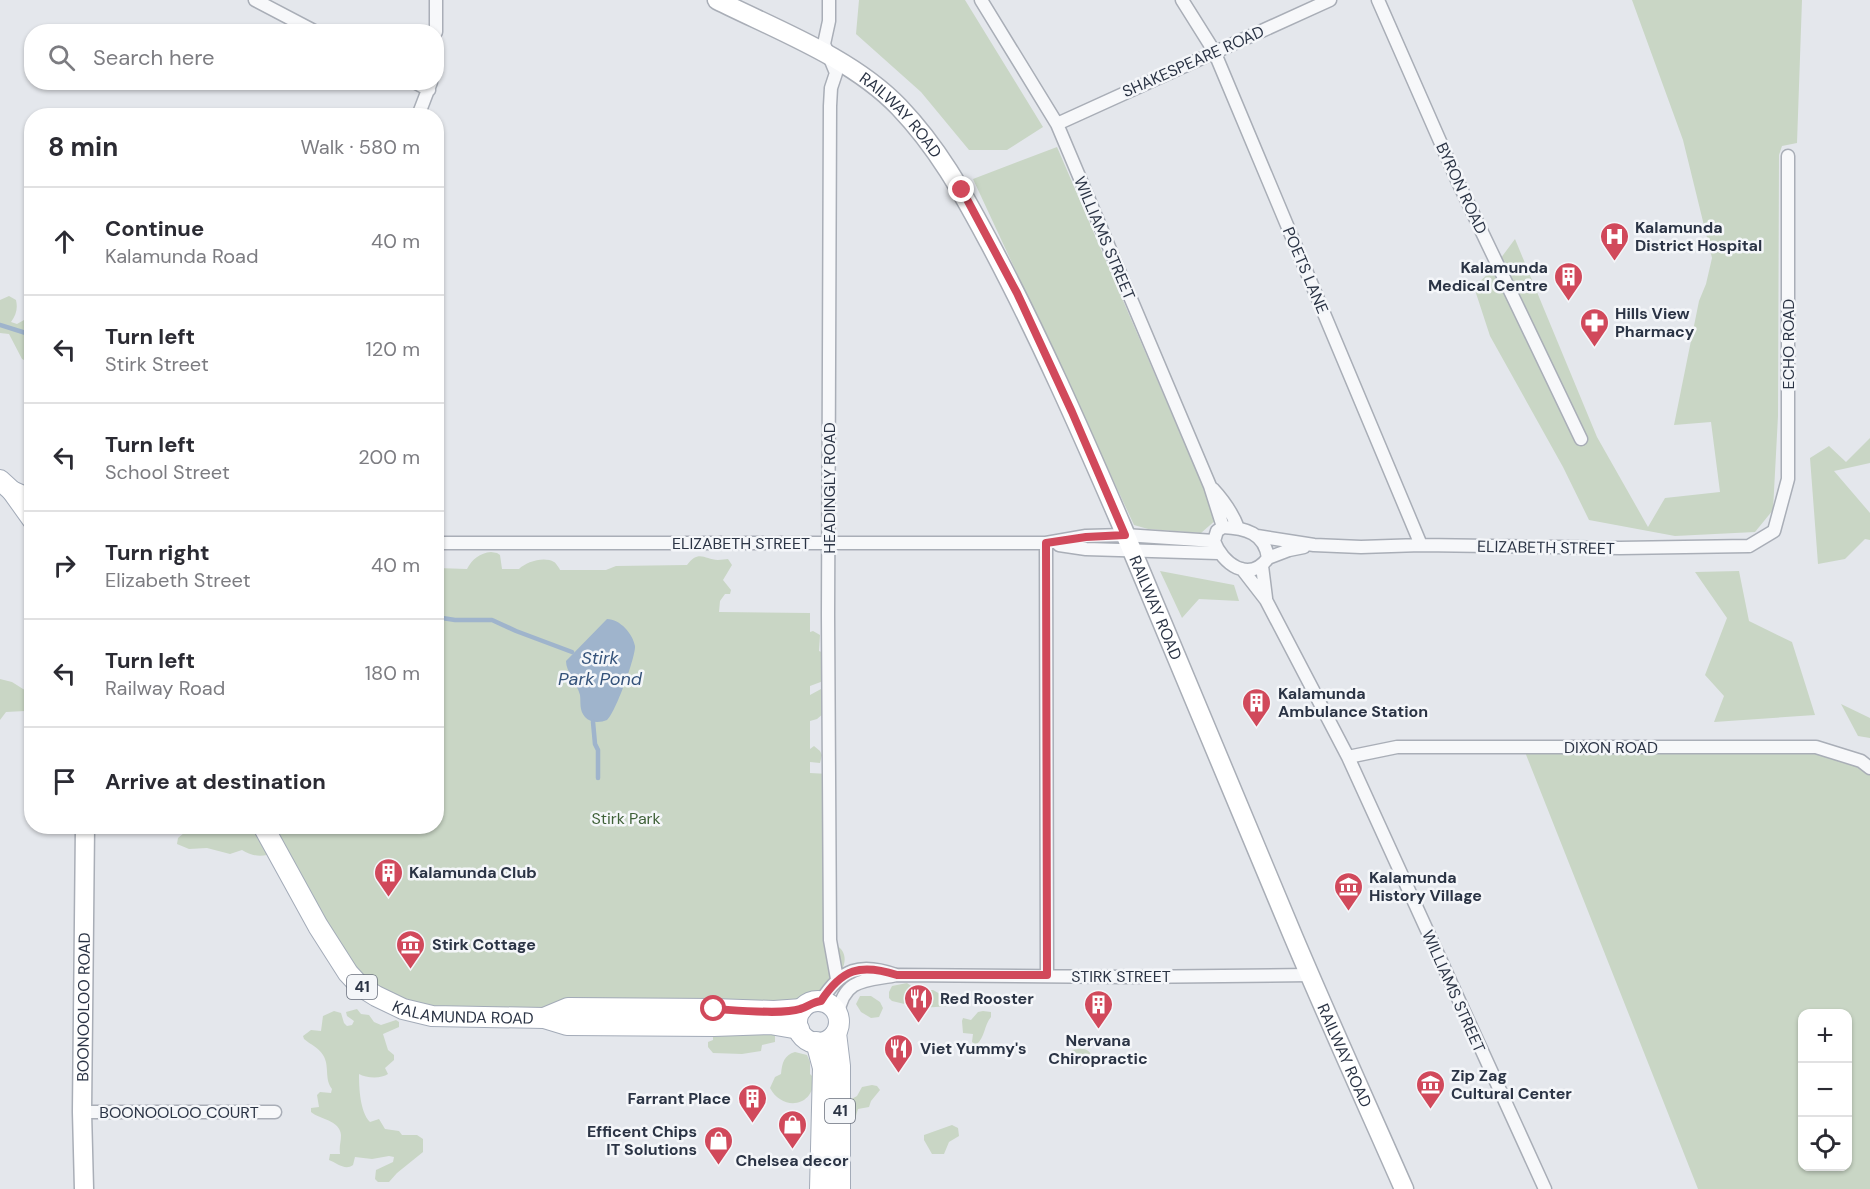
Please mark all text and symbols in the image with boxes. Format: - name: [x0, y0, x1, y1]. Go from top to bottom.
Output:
- street label: SHAKESPEARE ROAD: [1119, 21, 1267, 102]
- search box: [24, 24, 444, 90]
- icon: search: [45, 41, 78, 74]
- text: Search here: [93, 43, 214, 72]
- street label: RAILWAY ROAD: [855, 67, 946, 162]
- text: 8 min: [48, 130, 118, 164]
- text: Walk · 580 m: [300, 134, 420, 160]
- street label: BYRON ROAD: [1431, 139, 1492, 237]
- street label: WILLIAMS STREET: [1069, 173, 1140, 303]
- route end: [948, 176, 974, 202]
- text: Continue: [105, 214, 204, 243]
- place label: Kalamunda District Hospital: [1635, 217, 1762, 256]
- hospital icon: Kalamunda District Hospital: [1598, 220, 1630, 262]
- street label: POETS LANE: [1278, 224, 1333, 317]
- icon: ahead: [48, 225, 81, 258]
- text: 40 m: [371, 228, 420, 254]
- text: Kalamunda Road: [105, 243, 259, 269]
- place label: Kalamunda Medical Centre: [1428, 257, 1548, 296]
- building icon: Kalamunda Medical Centre: [1553, 260, 1585, 302]
- street label: ECHO ROAD: [1778, 299, 1799, 389]
- place label: Hills View Pharmacy: [1615, 303, 1695, 342]
- pharmacy icon: Hills View Pharmacy: [1578, 306, 1610, 348]
- text: Turn left: [105, 322, 195, 351]
- icon: left: [48, 333, 81, 366]
- text: 120 m: [366, 336, 420, 362]
- text: Stirk Street: [105, 351, 209, 377]
- street label: HEADINGLY ROAD: [819, 422, 840, 554]
- text: Turn left: [105, 430, 195, 459]
- icon: left: [48, 441, 81, 474]
- text: 200 m: [358, 444, 420, 470]
- text: School Street: [105, 459, 230, 485]
- street label: ELIZABETH STREET: [672, 533, 810, 554]
- street label: ELIZABETH STREET: [1477, 536, 1615, 559]
- text: Turn right: [105, 538, 210, 567]
- icon: right: [48, 549, 81, 582]
- text: 40 m: [371, 552, 420, 578]
- street label: RAILWAY ROAD: [1124, 552, 1187, 663]
- text: Elizabeth Street: [105, 567, 250, 593]
- text: Turn left: [105, 646, 195, 675]
- water label: Stirk Park Pond: [558, 646, 643, 691]
- icon: left: [48, 657, 81, 690]
- text: 180 m: [365, 660, 420, 686]
- text: Railway Road: [105, 675, 225, 701]
- place label: Kalamunda Ambulance Station: [1278, 683, 1428, 722]
- building icon: Kalamunda Ambulance Station: [1241, 686, 1273, 728]
- street label: DIXON ROAD: [1564, 737, 1658, 758]
- icon: arrive: [48, 765, 81, 798]
- text: Arrive at destination: [105, 767, 326, 796]
- park label: Stirk Park: [591, 808, 661, 829]
- building icon: Kalamunda Club: [372, 856, 404, 898]
- place label: Kalamunda Club: [409, 862, 537, 883]
- place label: Kalamunda History Village: [1369, 867, 1482, 906]
- museum icon: Kalamunda History Village: [1332, 870, 1364, 912]
- street label: WILLIAMS STREET: [1417, 927, 1490, 1056]
- museum icon: Stirk Cottage: [395, 928, 427, 970]
- street label: BOONOOLOO ROAD: [72, 932, 95, 1082]
- place label: Stirk Cottage: [432, 934, 536, 955]
- street label: STIRK STREET: [1071, 966, 1171, 987]
- road number: 41: [347, 975, 377, 999]
- restaurant icon: Red Rooster: [903, 982, 935, 1024]
- place label: Red Rooster: [940, 988, 1034, 1009]
- building icon: Nervana Chiropractic: [1082, 988, 1114, 1030]
- street label: KALAMUNDA ROAD: [389, 995, 534, 1029]
- route start: [700, 995, 726, 1021]
- street label: RAILWAY ROAD: [1312, 1000, 1376, 1111]
- map controls: [1798, 1009, 1852, 1171]
- button: +: [1798, 1009, 1852, 1063]
- place label: Nervana Chiropractic: [1048, 1030, 1148, 1069]
- restaurant icon: Viet Yummy's: [883, 1032, 915, 1074]
- place label: Viet Yummy's: [920, 1038, 1027, 1059]
- button: −: [1798, 1063, 1852, 1117]
- place label: Zip Zag Cultural Center: [1451, 1065, 1572, 1104]
- museum icon: Zip Zag Cultural Center: [1414, 1068, 1446, 1110]
- building icon: Farrant Place: [736, 1082, 768, 1124]
- place label: Farrant Place: [628, 1088, 731, 1109]
- road number: 41: [825, 1099, 855, 1123]
- street label: BOONOOLOO COURT: [99, 1102, 259, 1123]
- shop icon: Chelsea decor: [776, 1108, 808, 1150]
- button: locate: [1798, 1117, 1852, 1171]
- place label: Efficent Chips IT Solutions: [587, 1121, 697, 1160]
- shop icon: Efficent Chips IT Solutions: [702, 1124, 734, 1166]
- place label: Chelsea decor: [735, 1150, 849, 1171]

